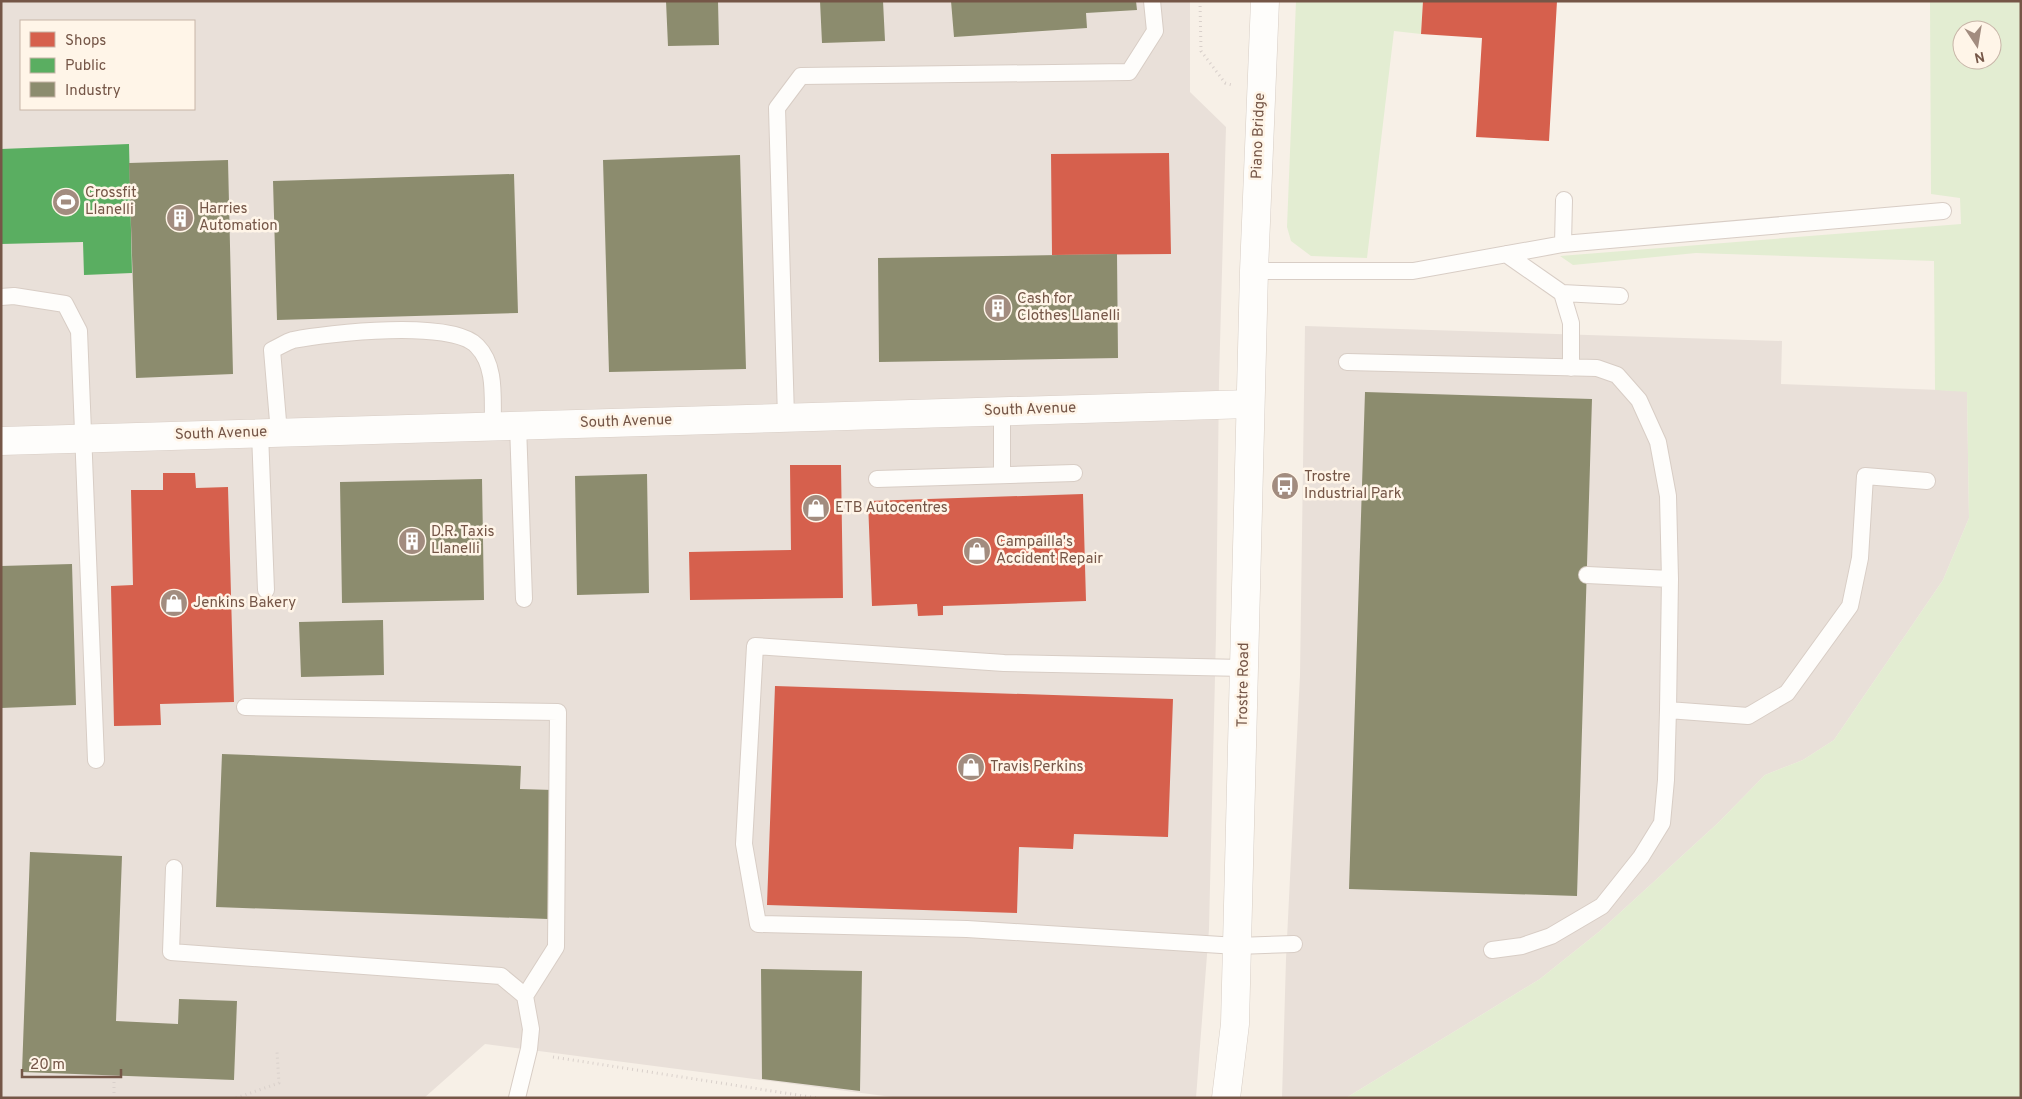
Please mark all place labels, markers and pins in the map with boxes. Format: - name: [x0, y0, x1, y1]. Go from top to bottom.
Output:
- place label: Crossfit Llanelli: [85, 184, 137, 220]
- sports icon: Crossfit Llanelli: [51, 187, 81, 217]
- place label: Harries Automation: [199, 200, 278, 236]
- building icon: Harries Automation: [165, 203, 195, 233]
- place label: Cash for Clothes Llanelli: [1017, 290, 1120, 326]
- building icon: Cash for Clothes Llanelli: [983, 293, 1013, 323]
- place label: Trostre Industrial Park: [1304, 468, 1402, 504]
- bus stop icon: Trostre Industrial Park: [1270, 471, 1300, 501]
- shop icon: ETB Autocentres: [801, 493, 831, 523]
- place label: ETB Autocentres: [835, 499, 948, 518]
- place label: D.R. Taxis Llanelli: [431, 523, 495, 559]
- building icon: D.R. Taxis Llanelli: [397, 526, 427, 556]
- place label: Campailla's Accident Repair: [996, 533, 1103, 569]
- shop icon: Campailla's Accident Repair: [962, 536, 992, 566]
- shop icon: Jenkins Bakery: [159, 588, 189, 618]
- place label: Jenkins Bakery: [193, 594, 296, 613]
- shop icon: Travis Perkins: [956, 752, 986, 782]
- place label: Travis Perkins: [990, 758, 1084, 777]

